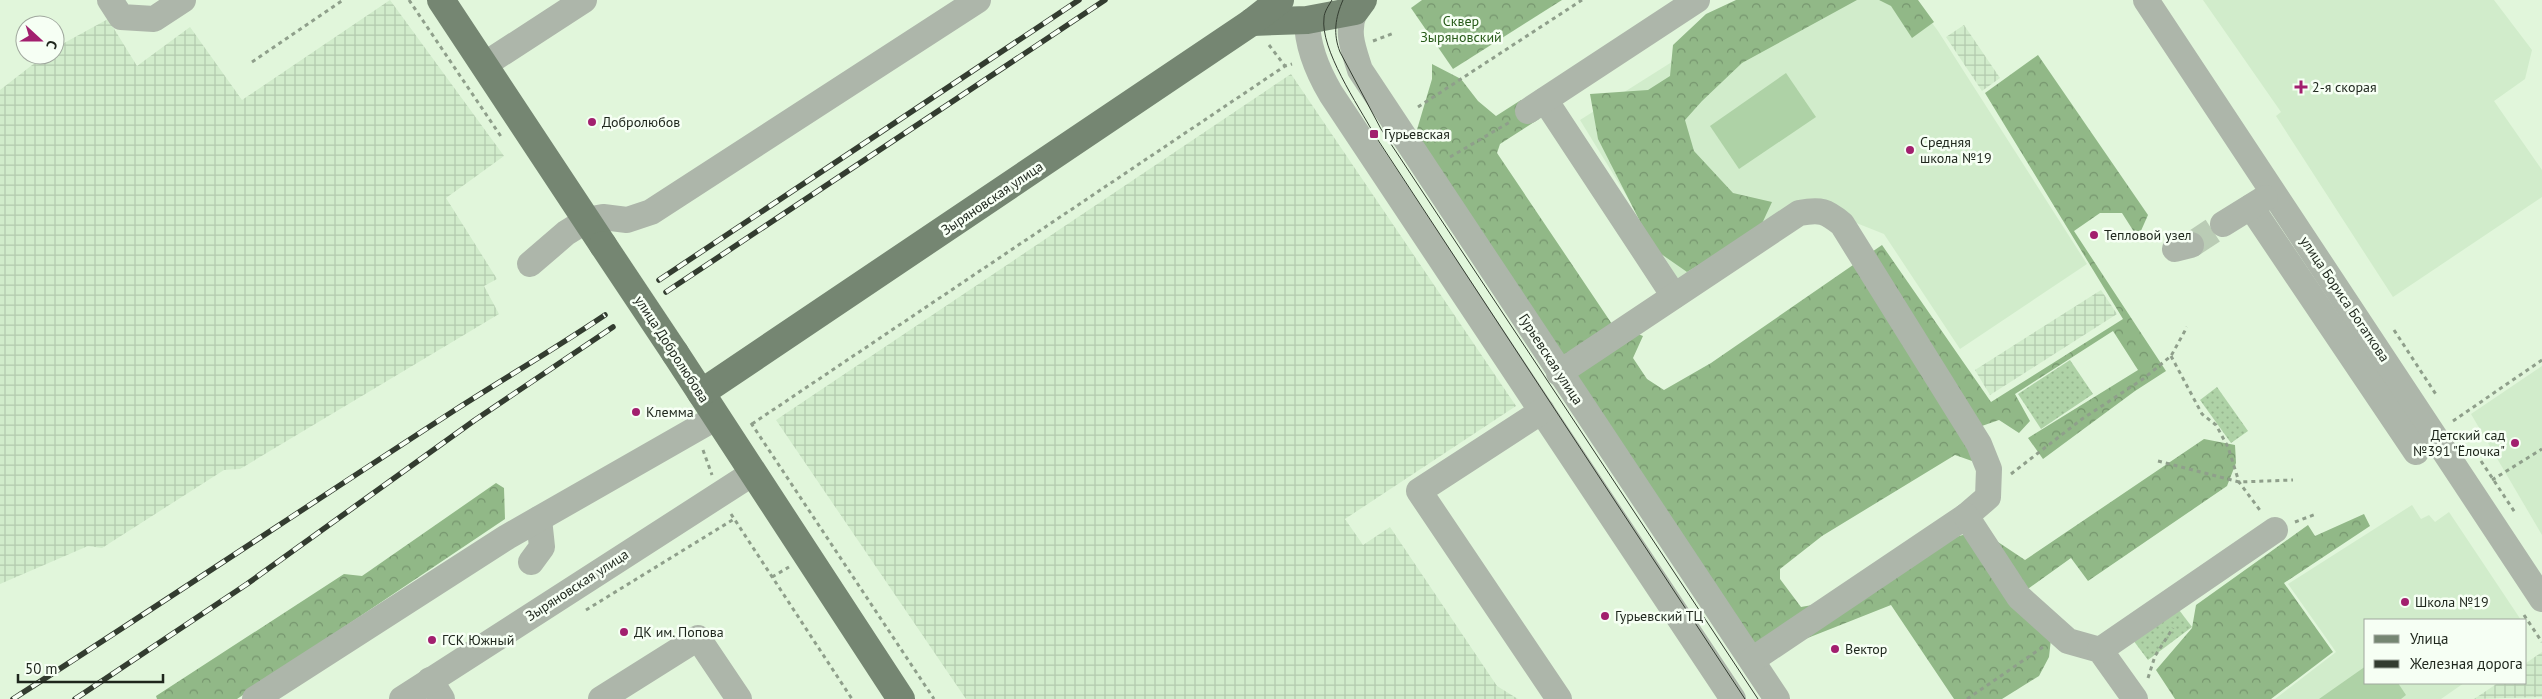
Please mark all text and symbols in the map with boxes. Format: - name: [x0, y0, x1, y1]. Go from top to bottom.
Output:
- park label: Cквер Зыряновский: [1420, 12, 1502, 46]
- north arrow: [15, 15, 65, 65]
- text: С: [42, 38, 62, 52]
- place label: 2-я скорая: [2312, 78, 2377, 96]
- marker: 2-я скорая: [2294, 80, 2308, 94]
- place label: Добролюбов: [602, 113, 680, 131]
- marker: Добролюбов: [586, 116, 598, 128]
- place label: Гурьевская: [1384, 125, 1450, 143]
- marker: Гурьевская: [1368, 128, 1380, 140]
- place label: Средняя школа №19: [1920, 133, 1992, 167]
- marker: Средняя школа №19: [1904, 144, 1916, 156]
- street label: Зыряновская улица: [938, 157, 1046, 239]
- place label: Тепловой узел: [2104, 226, 2192, 244]
- marker: Тепловой узел: [2088, 229, 2100, 241]
- street label: улица Бориса Богаткова: [2296, 233, 2394, 365]
- street label: улица Добролюбова: [631, 292, 713, 406]
- street label: Гурьевская улица: [1515, 310, 1587, 408]
- place label: Клемма: [646, 403, 694, 421]
- marker: Клемма: [630, 406, 642, 418]
- place label: Детский сад №391 "Ёлочка": [2413, 426, 2505, 460]
- marker: Детский сад №391 "Ёлочка": [2509, 437, 2521, 449]
- street label: Зыряновская улица: [522, 545, 632, 625]
- place label: Школа №19: [2415, 593, 2489, 611]
- marker: Школа №19: [2399, 596, 2411, 608]
- place label: Гурьевский ТЦ: [1615, 607, 1704, 625]
- marker: Гурьевский ТЦ: [1599, 610, 1611, 622]
- legend: [2364, 619, 2527, 684]
- place label: ДК им. Попова: [634, 623, 724, 641]
- marker: ДК им. Попова: [618, 626, 630, 638]
- text: Улица: [2410, 629, 2448, 648]
- place label: ГСК Южный: [442, 631, 514, 649]
- marker: ГСК Южный: [426, 634, 438, 646]
- place label: Вектор: [1845, 640, 1887, 658]
- marker: Вектор: [1829, 643, 1841, 655]
- scale bar: [18, 652, 162, 684]
- text: Железная дорога: [2409, 654, 2523, 673]
- text: 50 m: [25, 659, 58, 678]

